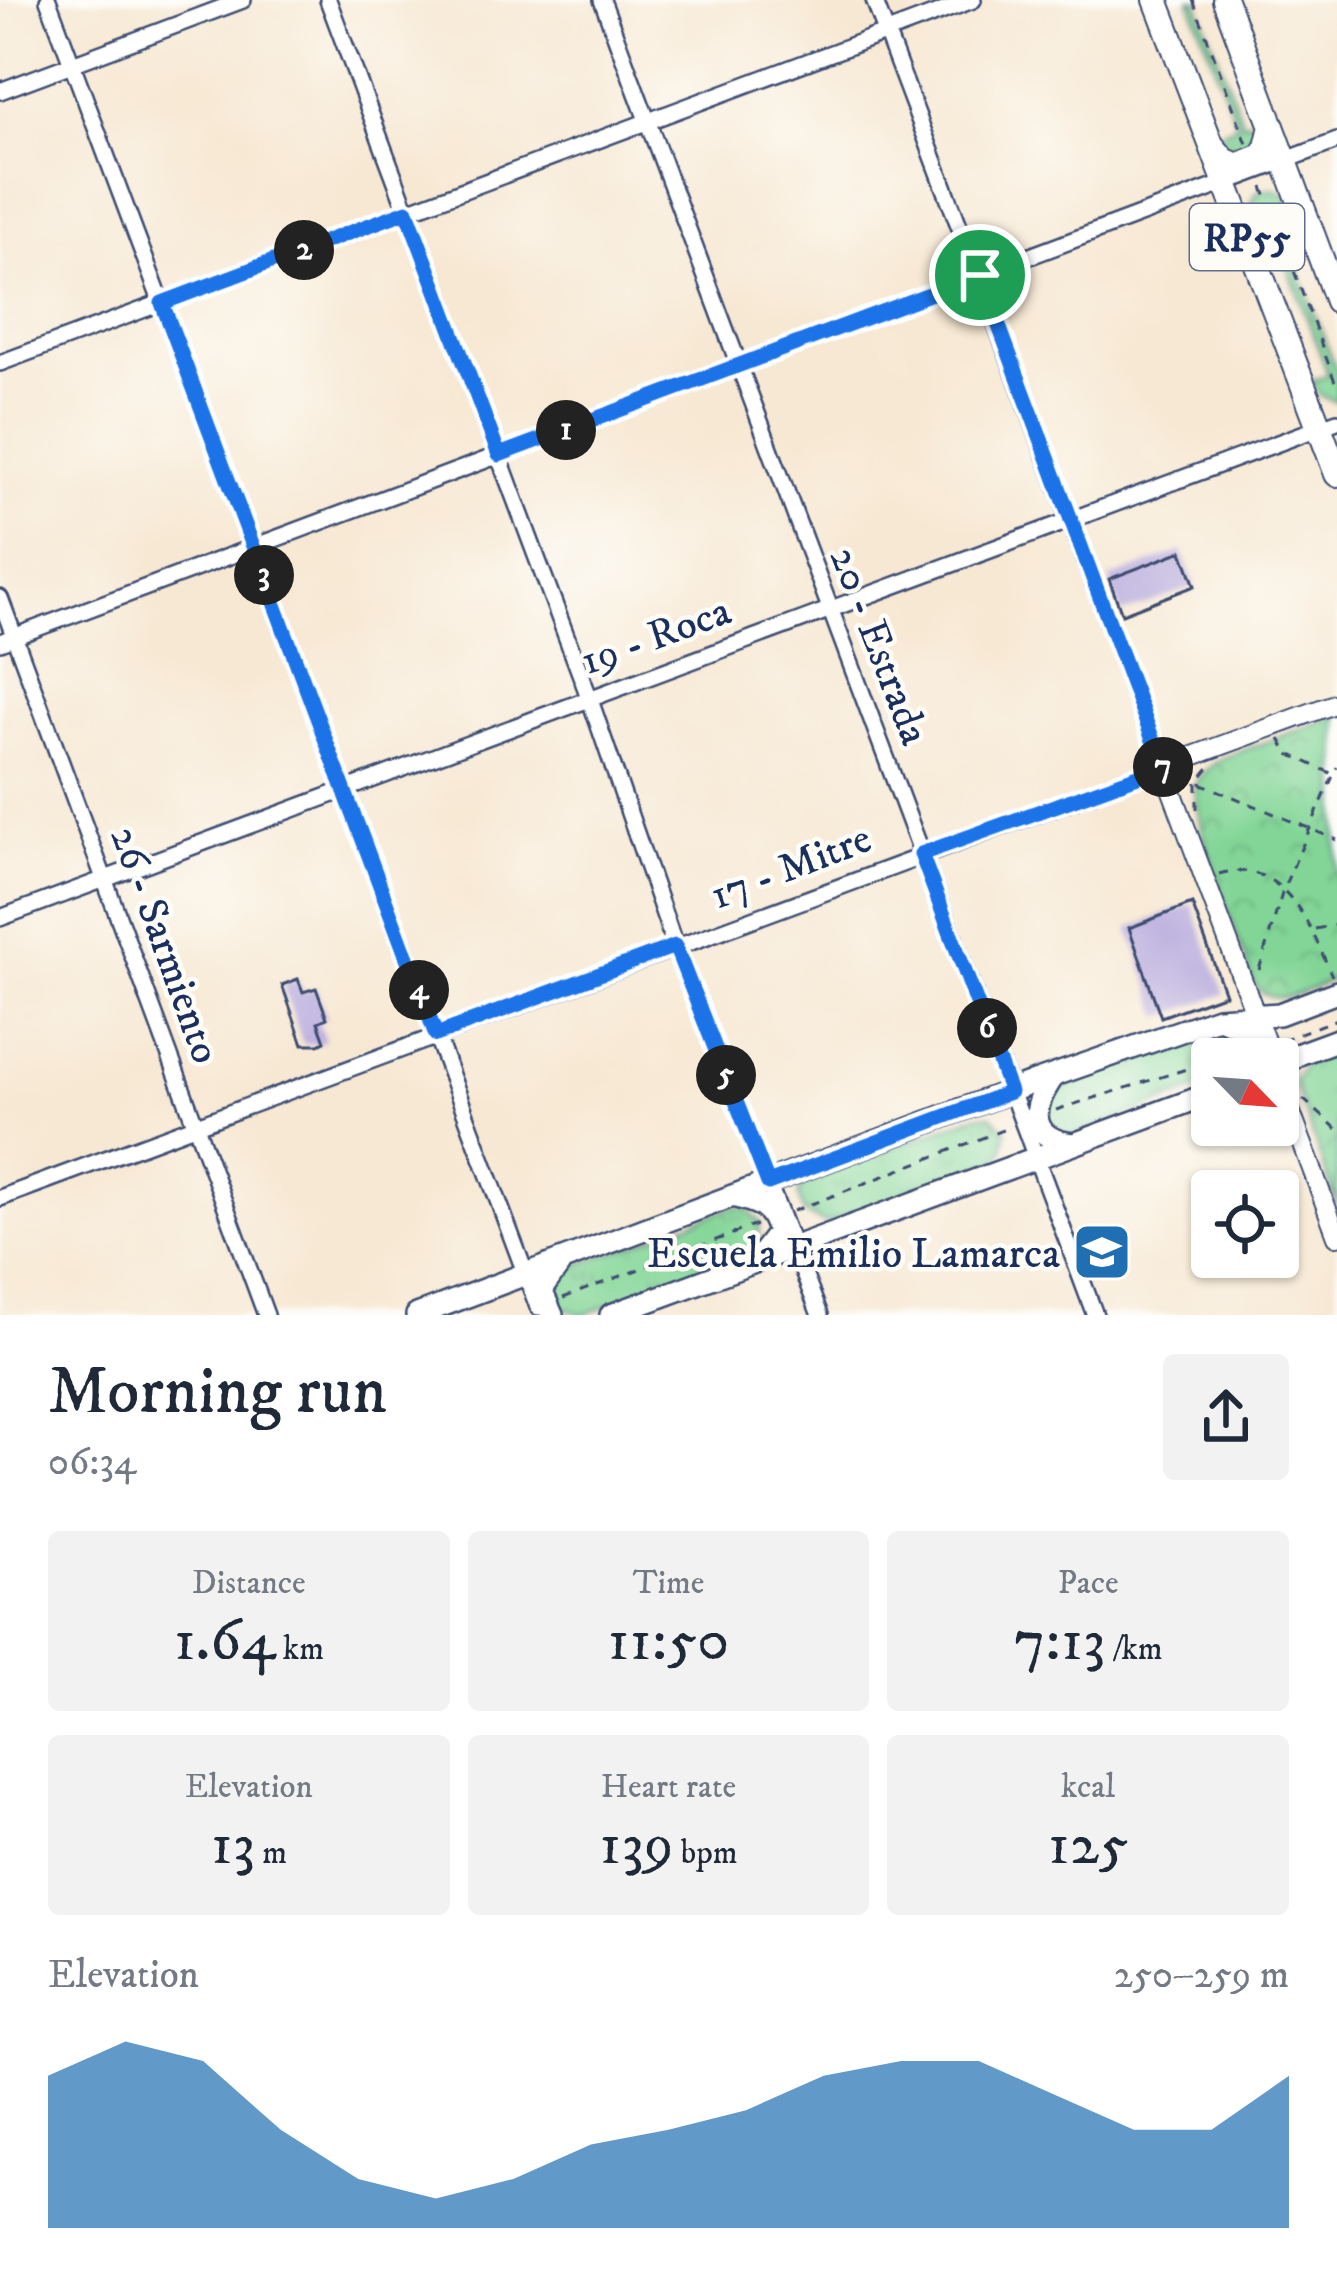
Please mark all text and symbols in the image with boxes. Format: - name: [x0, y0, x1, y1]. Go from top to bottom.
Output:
- road number: RP55: [1190, 204, 1304, 270]
- pin: 2: [274, 220, 334, 280]
- pin: [929, 224, 1031, 326]
- text: 2: [296, 229, 312, 270]
- icon: arrive: [947, 242, 1013, 308]
- pin: 1: [536, 400, 596, 460]
- text: 1: [560, 409, 572, 450]
- street label: 20 - Estrada: [817, 540, 940, 753]
- pin: 3: [234, 545, 294, 605]
- text: 3: [258, 554, 270, 595]
- street label: 19 - Roca: [574, 586, 738, 688]
- pin: 7: [1133, 737, 1193, 797]
- text: 7: [1154, 746, 1172, 787]
- street label: 17 - Mitre: [703, 813, 879, 922]
- street label: 26 - Sarmiento: [97, 819, 231, 1071]
- pin: 4: [389, 960, 449, 1020]
- text: 4: [410, 969, 429, 1010]
- pin: 6: [957, 998, 1017, 1058]
- text: 6: [978, 1007, 996, 1048]
- north arrow: [1191, 1038, 1299, 1146]
- map controls: [1191, 1038, 1299, 1278]
- pin: 5: [696, 1045, 756, 1105]
- text: 5: [718, 1054, 734, 1095]
- button: locate: [1191, 1170, 1299, 1278]
- school or university icon: Escuela Emilio Lamarca: [1071, 1221, 1133, 1283]
- place label: Escuela Emilio Lamarca: [647, 1229, 1060, 1281]
- text: Morning run: [48, 1352, 387, 1434]
- button: share: [1163, 1354, 1289, 1480]
- text: 06:34: [48, 1438, 136, 1487]
- text: Distance: [192, 1563, 306, 1604]
- text: Time: [633, 1563, 704, 1604]
- text: Pace: [1058, 1563, 1119, 1604]
- text: 1.64: [174, 1604, 276, 1679]
- text: 11:50: [608, 1604, 729, 1679]
- text: 7:13: [1014, 1604, 1105, 1679]
- text: km: [276, 1629, 324, 1670]
- text: /km: [1105, 1629, 1163, 1670]
- text: Elevation: [185, 1767, 313, 1808]
- text: Heart rate: [601, 1767, 736, 1808]
- text: kcal: [1061, 1767, 1115, 1808]
- text: 13: [211, 1808, 255, 1883]
- text: 139: [599, 1808, 674, 1883]
- text: 125: [1048, 1808, 1129, 1883]
- text: m: [255, 1833, 287, 1874]
- text: bpm: [674, 1833, 738, 1874]
- text: Elevation: [48, 1951, 199, 2000]
- text: 250–259 m: [1114, 1951, 1289, 2000]

